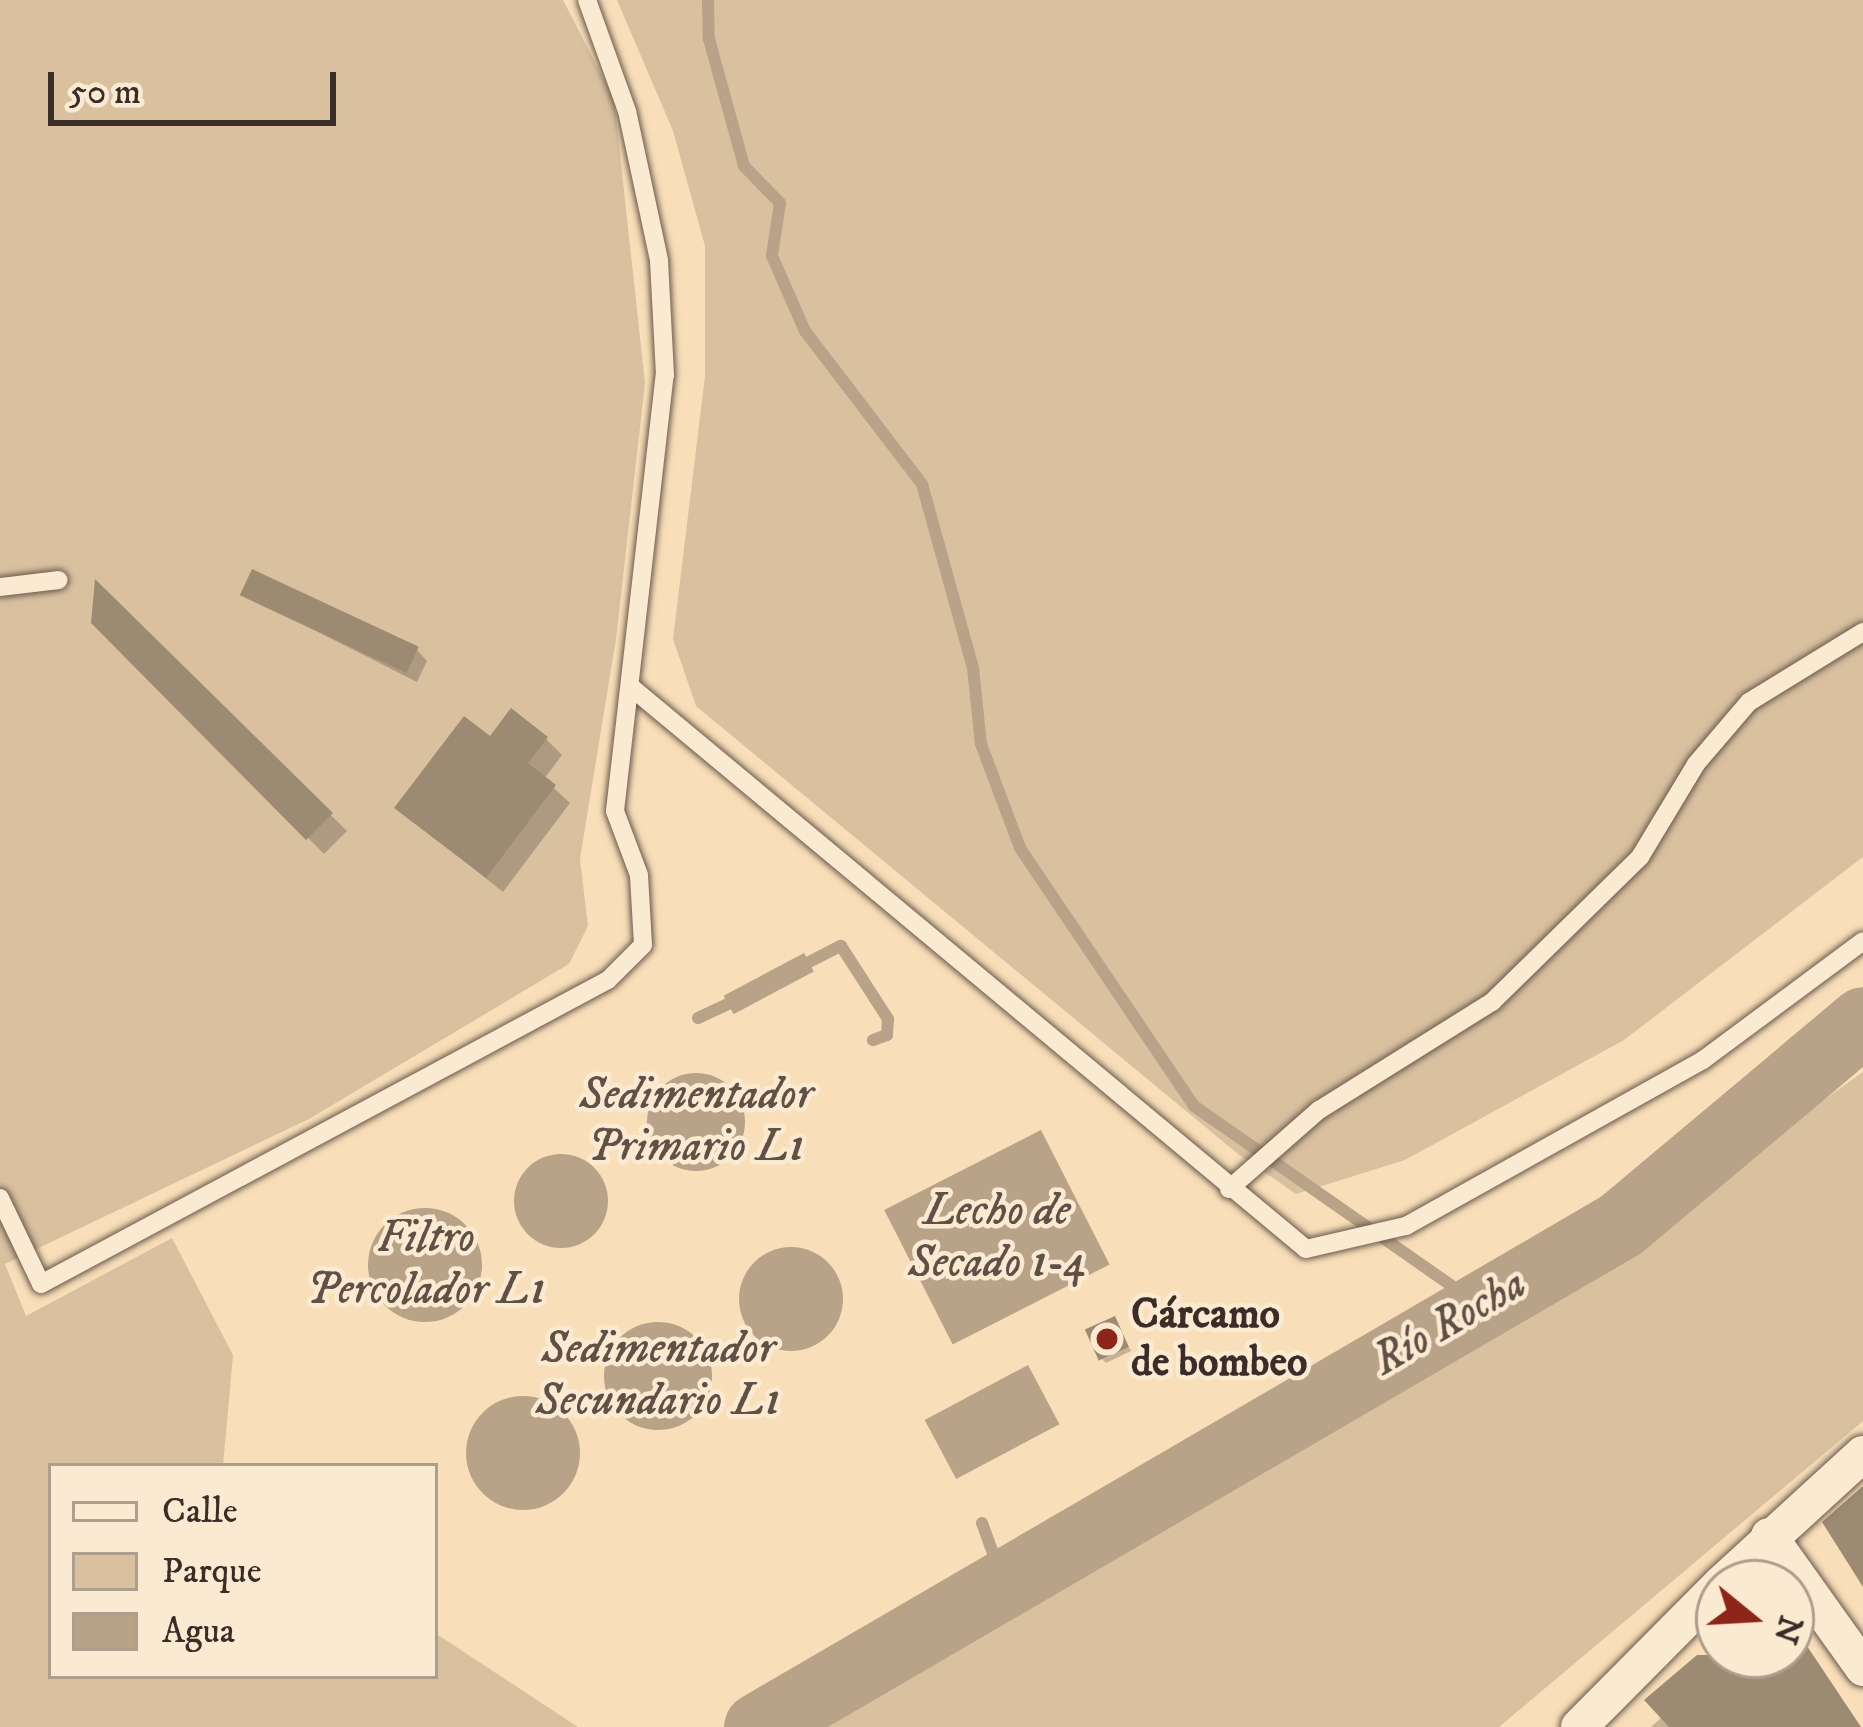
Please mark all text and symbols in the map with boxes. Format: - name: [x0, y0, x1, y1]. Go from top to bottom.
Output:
- scale bar: [54, 48, 342, 122]
- text: 50 m: [69, 70, 141, 115]
- water label: Sedimentador Primario L1: [579, 1069, 813, 1175]
- water label: Lecho de Secado 1-4: [908, 1185, 1086, 1291]
- water label: Filtro Percolador L1: [306, 1212, 546, 1318]
- water label: Río Rocha: [1364, 1258, 1536, 1388]
- place label: Cárcamo de bombeo: [1131, 1290, 1307, 1388]
- water label: Sedimentador Secundario L1: [536, 1323, 780, 1429]
- marker: Cárcamo de bombeo: [1094, 1326, 1120, 1352]
- legend: [48, 1463, 438, 1679]
- text: Calle: [162, 1489, 238, 1534]
- text: Parque: [162, 1549, 262, 1594]
- north arrow: [1695, 1559, 1815, 1679]
- text: Agua: [162, 1609, 235, 1654]
- text: N: [1763, 1610, 1811, 1649]

